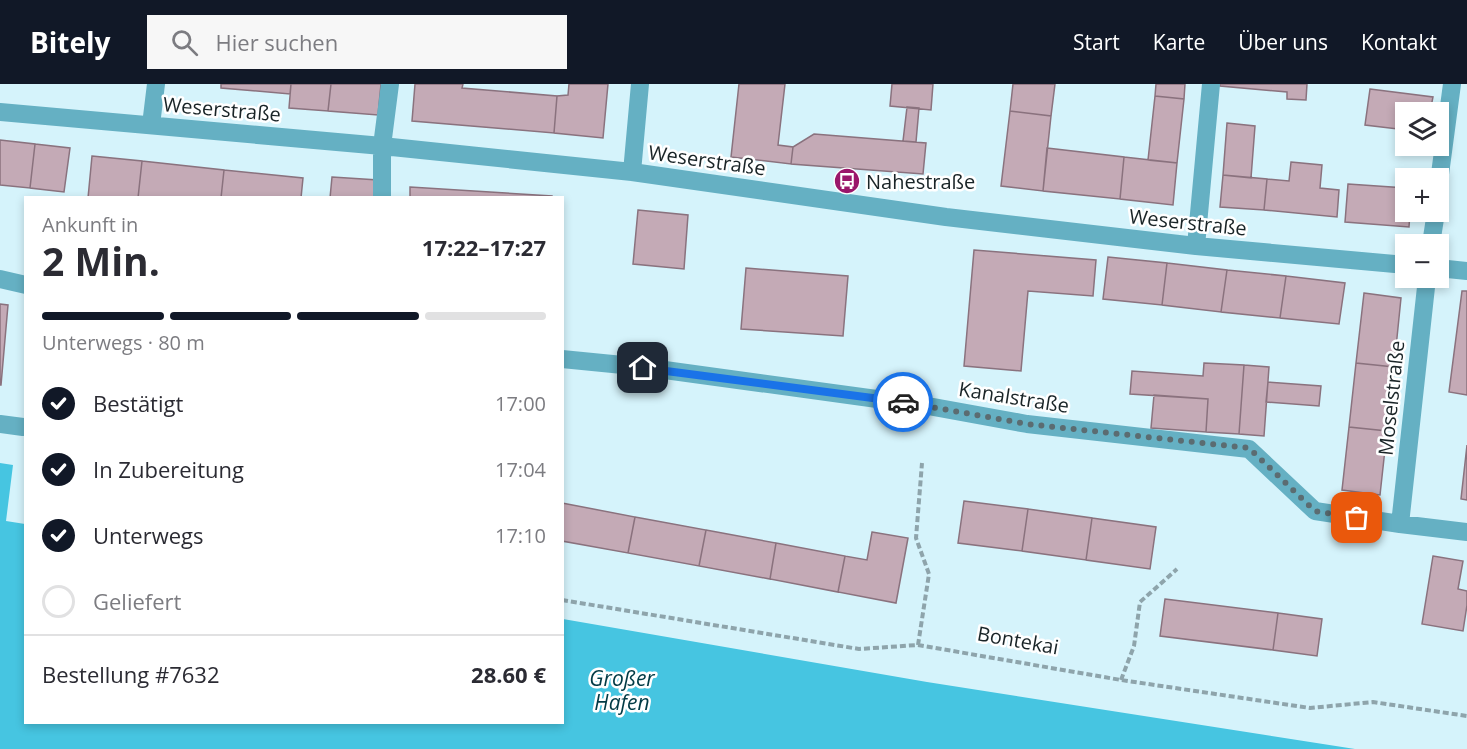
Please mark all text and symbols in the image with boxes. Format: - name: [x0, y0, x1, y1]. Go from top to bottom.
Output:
- search box: [147, 15, 567, 69]
- text: Bitely: [30, 23, 111, 61]
- icon: search: [168, 26, 201, 59]
- text: Hier suchen: [216, 27, 338, 57]
- text: Start: [1073, 28, 1120, 56]
- text: Karte: [1153, 28, 1205, 56]
- text: Über uns: [1238, 28, 1328, 56]
- text: Kontakt: [1361, 28, 1437, 56]
- street label: Weserstraße: [162, 90, 282, 128]
- map controls: [1395, 102, 1449, 288]
- button: layers: [1395, 102, 1449, 156]
- street label: Weserstraße: [647, 138, 767, 182]
- bus stop icon: Nahestraße: [832, 166, 862, 196]
- place label: Nahestraße: [866, 168, 975, 195]
- button: +: [1395, 168, 1449, 222]
- street label: Weserstraße: [1128, 202, 1248, 242]
- text: Ankunft in: [42, 211, 138, 238]
- text: 17:22–17:27: [422, 232, 546, 262]
- text: 2 Min.: [42, 234, 160, 287]
- button: −: [1395, 234, 1449, 288]
- text: Unterwegs · 80 m: [42, 329, 205, 356]
- street label: Moselstraße: [1372, 339, 1410, 457]
- pin: [617, 342, 668, 393]
- icon: home: [626, 351, 659, 384]
- courier: [873, 372, 933, 432]
- street label: Kanalstraße: [957, 375, 1071, 419]
- icon: car: [887, 386, 920, 419]
- icon: check: [42, 387, 75, 420]
- text: Bestätigt: [93, 388, 183, 418]
- text: 17:00: [495, 390, 546, 417]
- icon: check: [42, 453, 75, 486]
- text: In Zubereitung: [93, 454, 244, 484]
- text: 17:04: [495, 456, 546, 483]
- pin: [1331, 492, 1382, 543]
- icon: bag: [1340, 501, 1373, 534]
- icon: check: [42, 519, 75, 552]
- text: Unterwegs: [93, 520, 204, 550]
- text: 17:10: [495, 522, 546, 549]
- text: Geliefert: [93, 586, 181, 616]
- street label: Bontekai: [975, 620, 1061, 660]
- text: Bestellung #7632: [42, 659, 220, 689]
- text: 28.60 €: [471, 659, 546, 689]
- water label: Großer Hafen: [589, 664, 655, 716]

